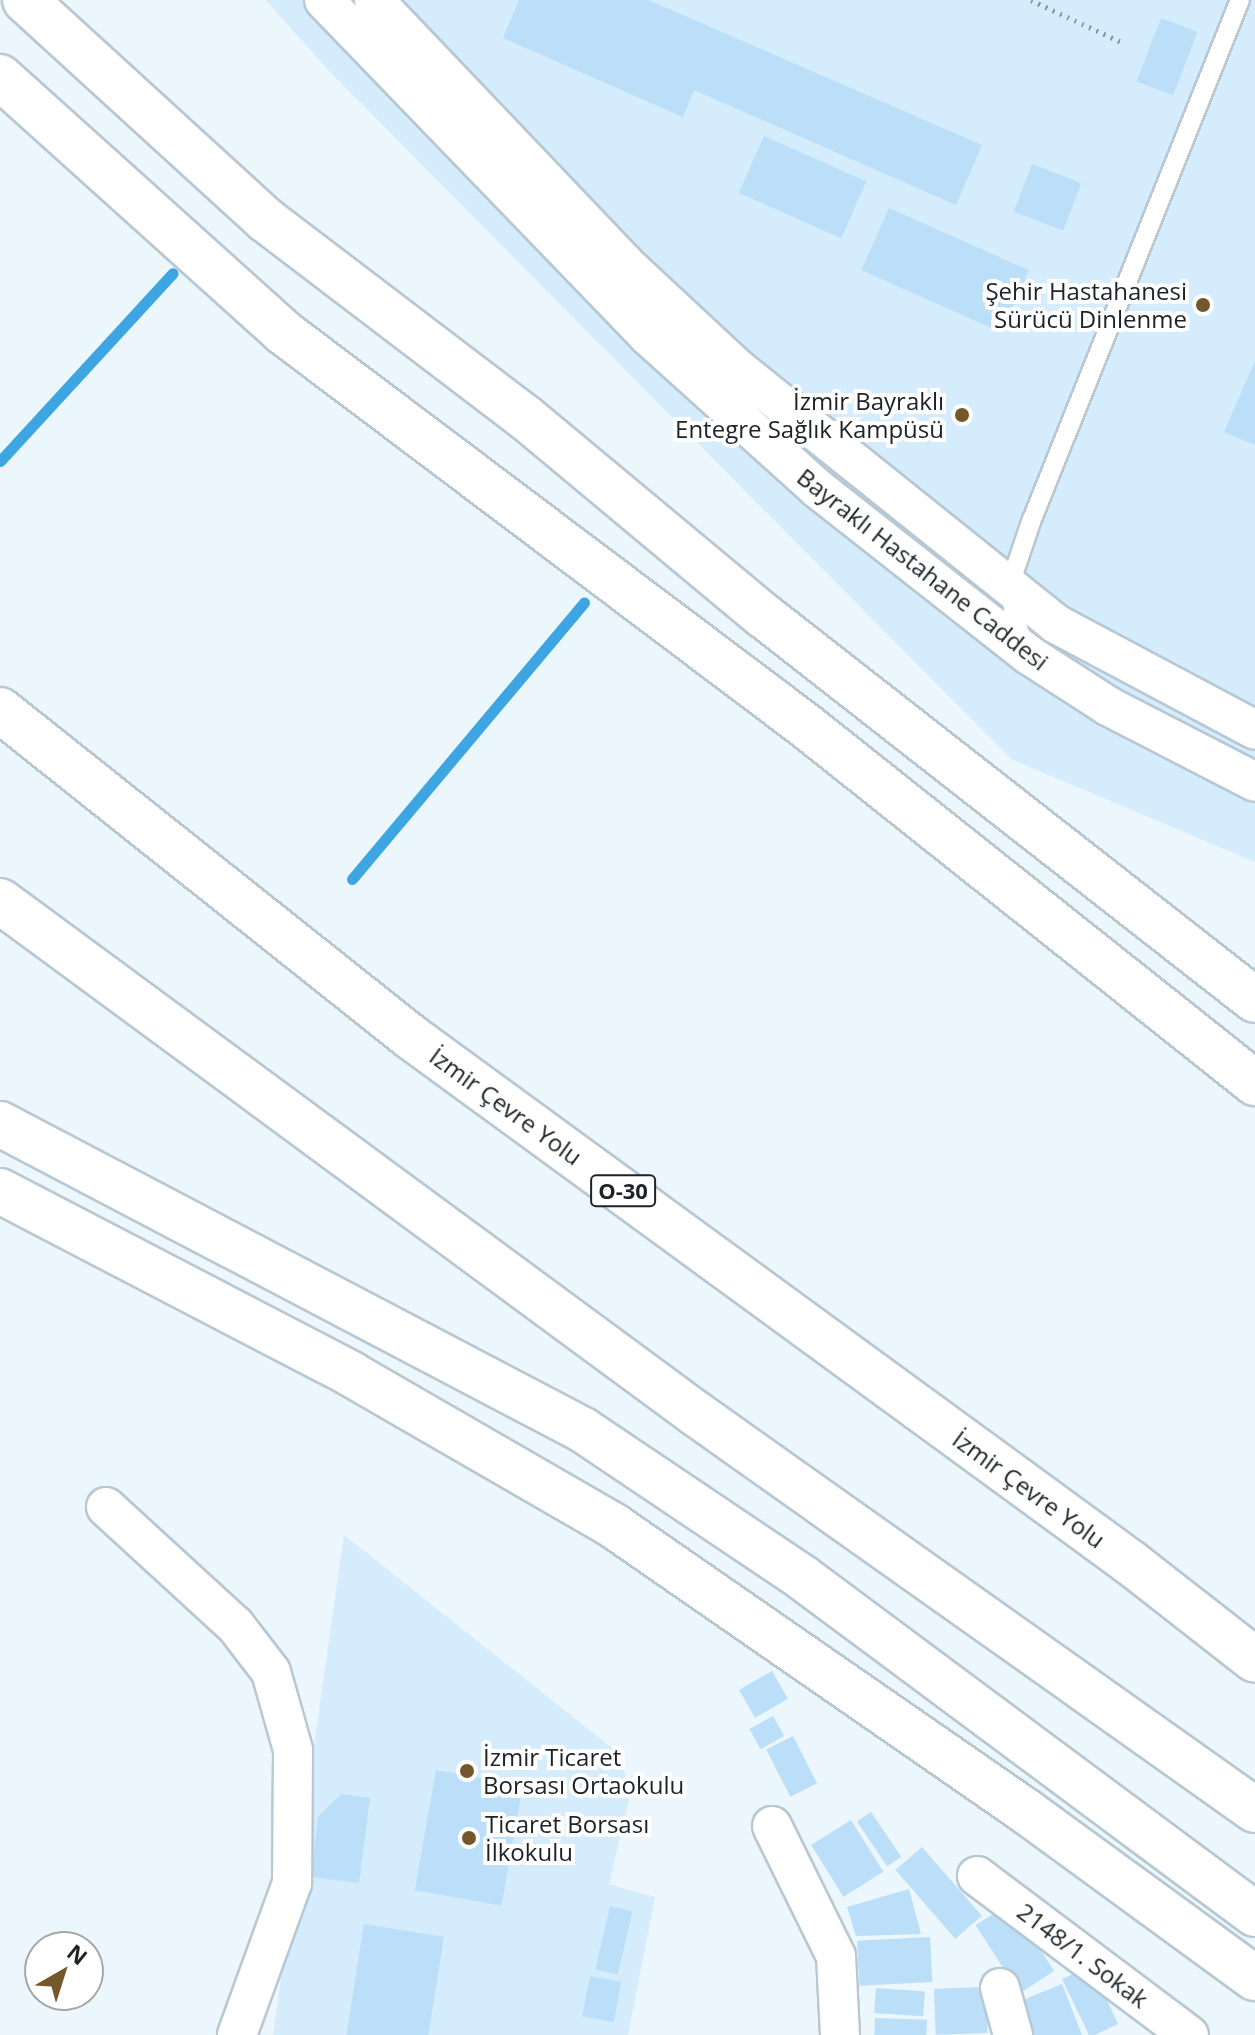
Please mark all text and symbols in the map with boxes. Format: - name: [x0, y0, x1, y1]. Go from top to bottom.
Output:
- place label: Şehir Hastahanesi Sürücü Dinlenme: [985, 277, 1187, 333]
- marker: Şehir Hastahanesi Sürücü Dinlenme: [1194, 296, 1212, 314]
- place label: İzmir Bayraklı Entegre Sağlık Kampüsü: [675, 387, 944, 443]
- marker: İzmir Bayraklı Entegre Sağlık Kampüsü: [951, 404, 973, 426]
- street label: Bayraklı Hastahane Caddesi: [792, 462, 1054, 676]
- street label: İzmir Çevre Yolu: [424, 1041, 588, 1171]
- road number: O-30: [589, 1173, 657, 1209]
- street label: İzmir Çevre Yolu: [947, 1424, 1111, 1554]
- place label: İzmir Ticaret Borsası Ortaokulu: [483, 1743, 684, 1799]
- marker: İzmir Ticaret Borsası Ortaokulu: [458, 1762, 476, 1780]
- place label: Ticaret Borsası İlkokulu: [485, 1810, 649, 1866]
- marker: Ticaret Borsası İlkokulu: [460, 1829, 478, 1847]
- street label: 2148/1. Sokak: [1012, 1897, 1154, 2013]
- north arrow: [24, 1931, 104, 2011]
- text: N: [61, 1937, 94, 1971]

